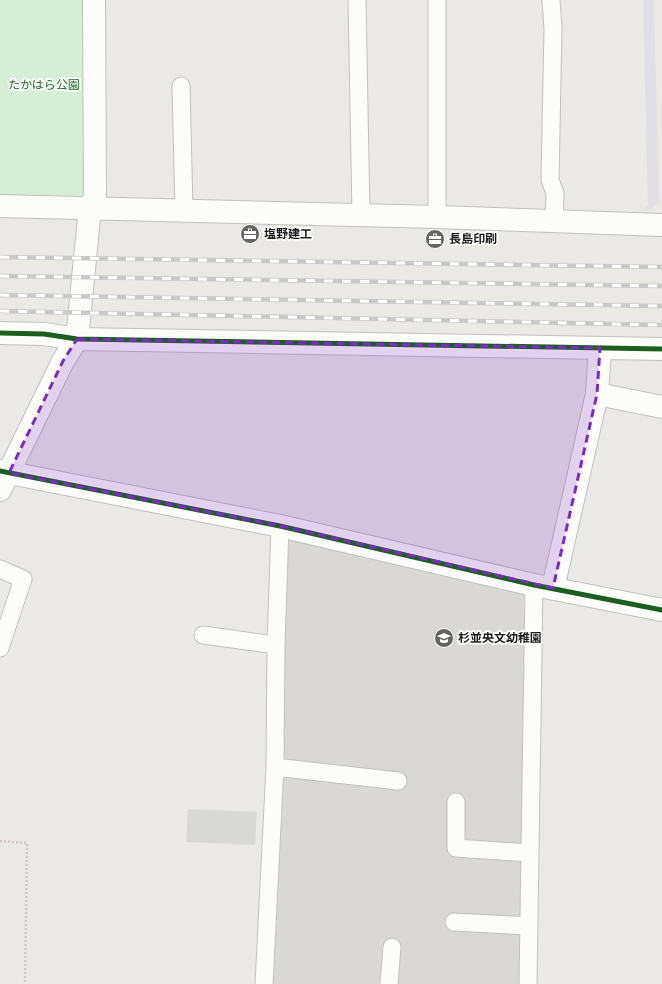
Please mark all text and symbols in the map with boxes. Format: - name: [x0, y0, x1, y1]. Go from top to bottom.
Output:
- park label: たかはら公園: [8, 78, 80, 92]
- office icon: 塩野建工: [239, 223, 261, 245]
- place label: 塩野建工: [264, 227, 312, 241]
- office icon: 長島印刷: [424, 228, 446, 250]
- place label: 長島印刷: [449, 232, 497, 246]
- school or university icon: 杉並央文幼稚園: [433, 627, 455, 649]
- place label: 杉並央文幼稚園: [458, 631, 542, 645]

